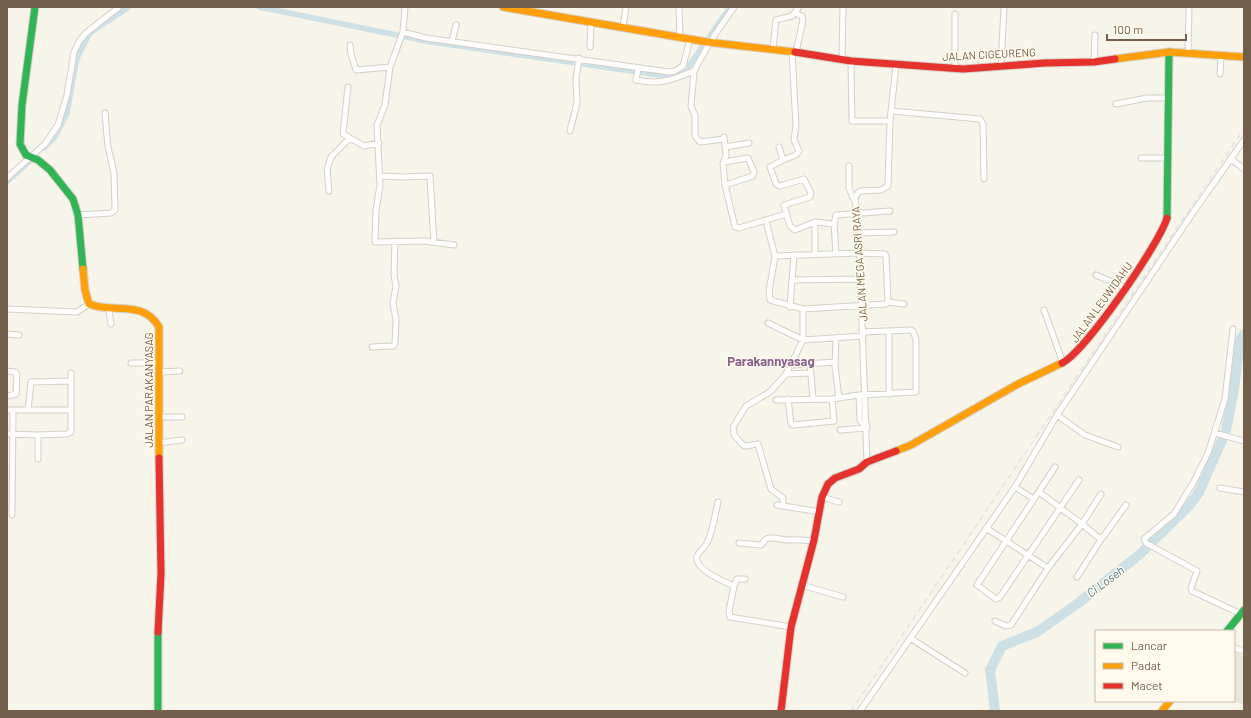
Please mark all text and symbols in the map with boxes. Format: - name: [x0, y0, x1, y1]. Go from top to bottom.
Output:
- scale bar: [1107, 16, 1186, 42]
- text: 100 m: [1113, 22, 1143, 36]
- street label: JALAN CIGEURENG: [942, 45, 1036, 63]
- street label: JALAN MEGA ASRI RAYA: [848, 206, 870, 322]
- street label: JALAN LEUWIDAHU: [1068, 259, 1134, 345]
- street label: JALAN PARAKANYASAG: [142, 332, 155, 448]
- district label: Parakannyasag: [727, 353, 815, 369]
- water label: Ci Loseh: [1083, 562, 1127, 600]
- legend: [1095, 630, 1235, 702]
- text: Lancar: [1131, 638, 1168, 652]
- text: Padat: [1131, 658, 1161, 672]
- text: Macet: [1131, 678, 1163, 692]

